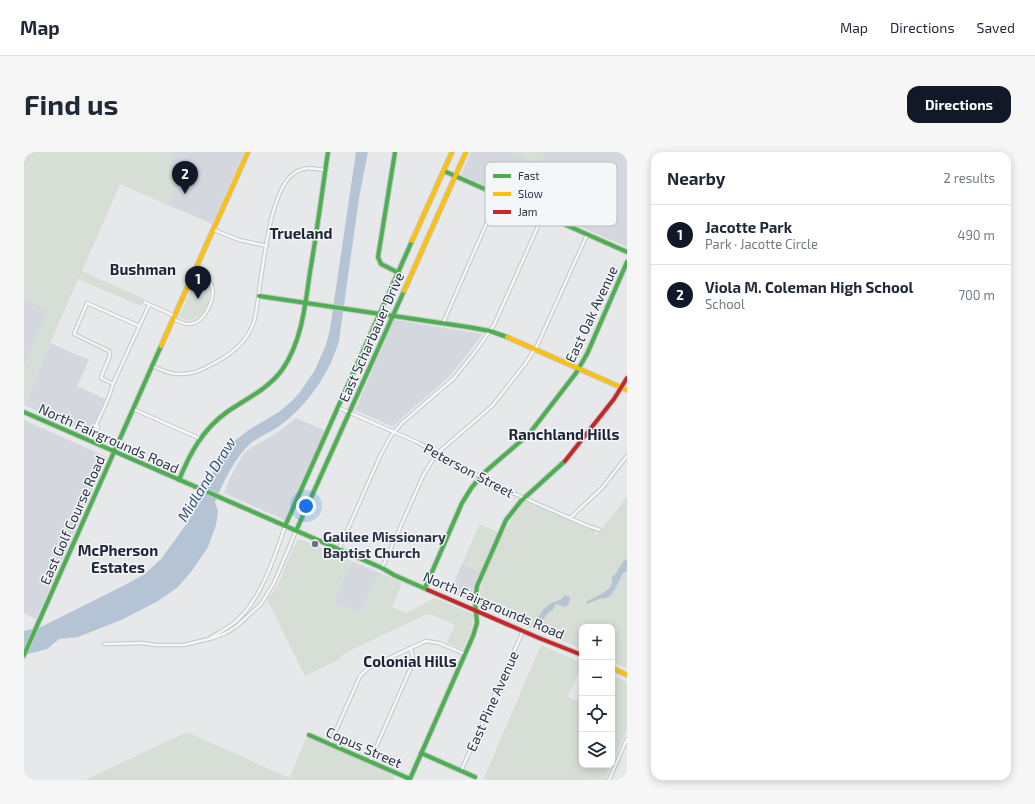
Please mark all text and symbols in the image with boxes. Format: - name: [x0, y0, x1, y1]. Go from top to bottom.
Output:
- text: Map: [20, 16, 60, 39]
- text: Map: [840, 19, 868, 36]
- text: Directions: [890, 19, 955, 36]
- text: Saved: [977, 19, 1015, 36]
- button: Directions: [907, 86, 1011, 123]
- text: Find us: [24, 87, 118, 121]
- pin: 2: [172, 161, 198, 194]
- legend: [485, 162, 617, 226]
- text: Nearby: [667, 168, 725, 188]
- text: Fast: [518, 169, 540, 182]
- text: 2 results: [943, 170, 995, 186]
- text: Slow: [518, 187, 543, 200]
- text: Jam: [518, 205, 537, 218]
- text: Jacotte Park: [705, 218, 792, 236]
- district label: Trueland: [269, 224, 333, 242]
- text: 1: [677, 227, 683, 243]
- text: 490 m: [957, 227, 995, 243]
- text: Park · Jacotte Circle: [705, 236, 818, 252]
- district label: Bushman: [110, 260, 176, 278]
- street label: East Oak Avenue: [561, 263, 621, 365]
- pin: 1: [185, 266, 211, 299]
- street label: East Scharbauer Drive: [335, 270, 407, 404]
- text: Viola M. Coleman High School: [705, 278, 914, 296]
- text: 2: [676, 287, 684, 303]
- text: 700 m: [958, 287, 995, 303]
- text: School: [705, 296, 745, 312]
- street label: North Fairgrounds Road: [36, 399, 182, 477]
- district label: Ranchland Hills: [509, 425, 619, 443]
- water label: Midland Draw: [173, 433, 239, 525]
- street label: Peterson Street: [421, 439, 517, 501]
- street label: East Golf Course Road: [36, 453, 108, 587]
- your location: [296, 496, 316, 516]
- place label: Galilee Missionary Baptist Church: [323, 528, 446, 561]
- marker: Galilee Missionary Baptist Church: [310, 539, 320, 549]
- district label: McPherson Estates: [78, 541, 158, 576]
- street label: North Fairgrounds Road: [421, 568, 567, 642]
- map controls: [579, 624, 615, 768]
- button: +: [579, 624, 615, 660]
- street label: East Pine Avenue: [462, 648, 522, 754]
- district label: Colonial Hills: [363, 652, 457, 670]
- button: −: [579, 660, 615, 696]
- button: locate: [579, 696, 615, 732]
- street label: Copus Street: [323, 723, 405, 771]
- button: layers: [579, 732, 615, 768]

